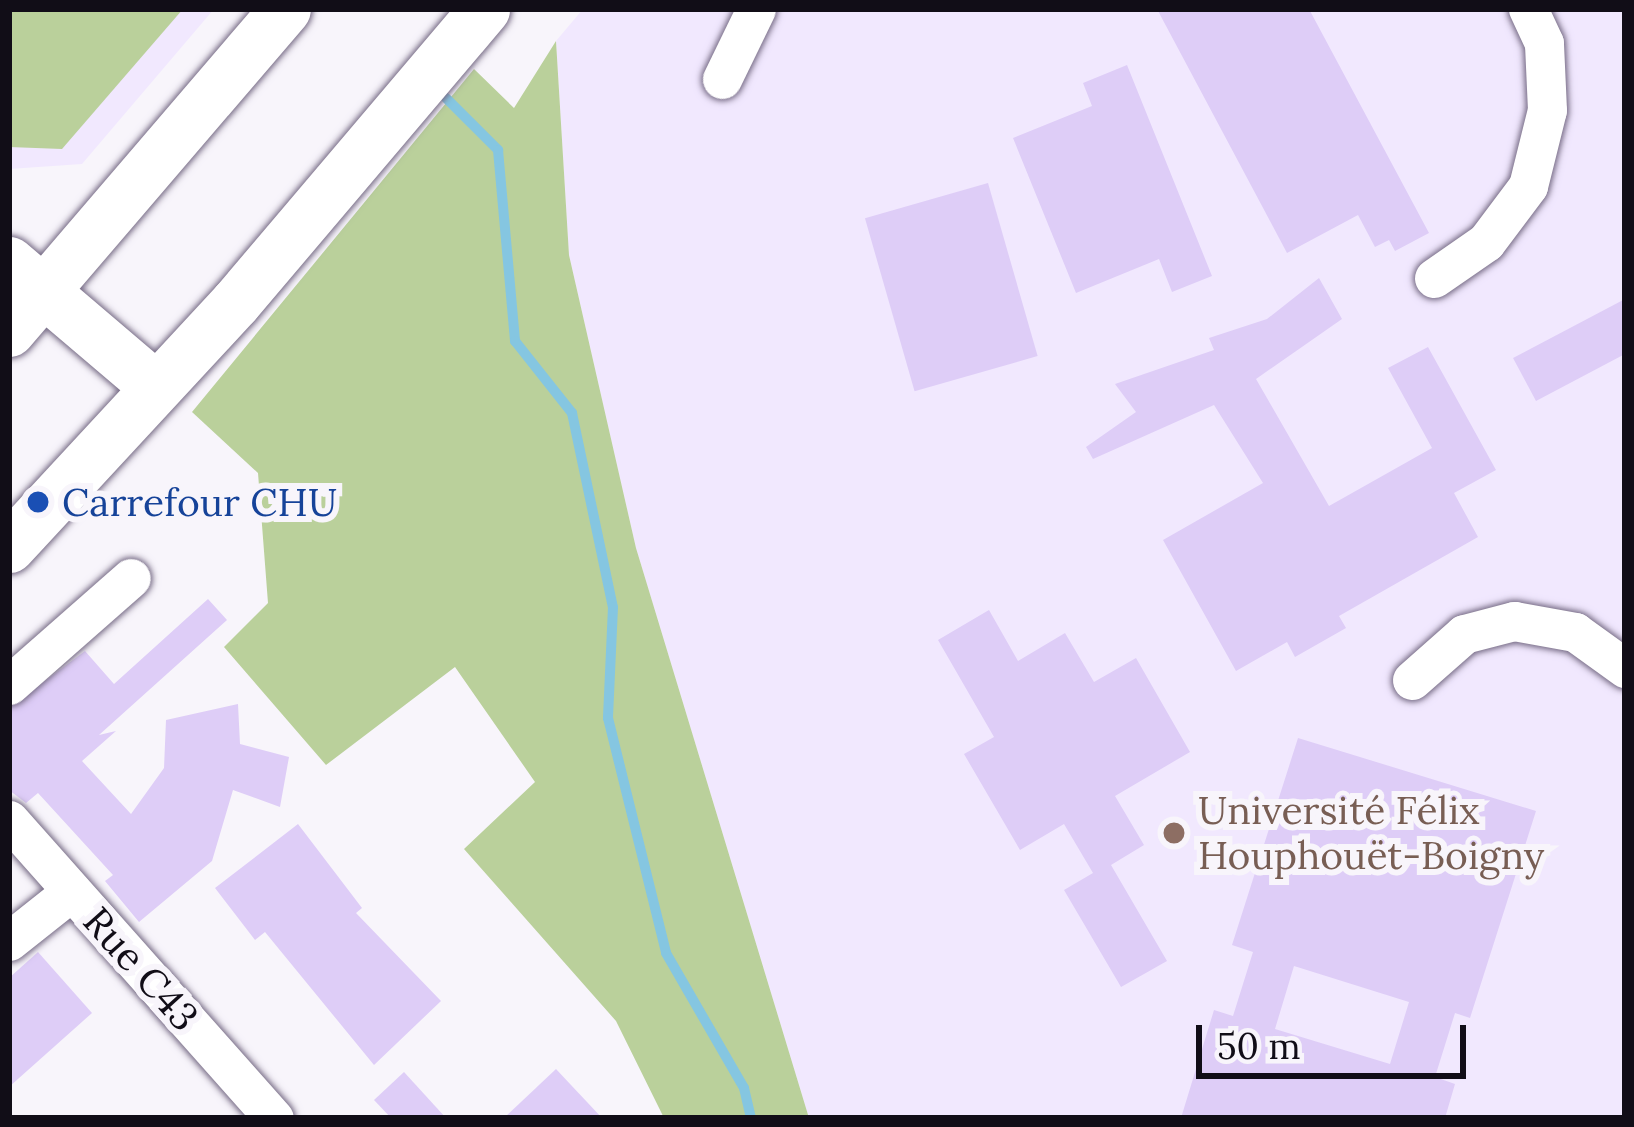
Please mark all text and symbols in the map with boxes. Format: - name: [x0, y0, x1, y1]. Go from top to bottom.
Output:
- place label: Carrefour CHU: [62, 479, 337, 525]
- marker: Carrefour CHU: [25, 489, 51, 515]
- place label: Université Félix Houphouët-Boigny: [1198, 788, 1544, 879]
- marker: Université Félix Houphouët-Boigny: [1161, 820, 1187, 846]
- street label: Rue C43: [74, 898, 208, 1040]
- scale bar: [1202, 1001, 1472, 1075]
- text: 50 m: [1217, 1023, 1301, 1069]

